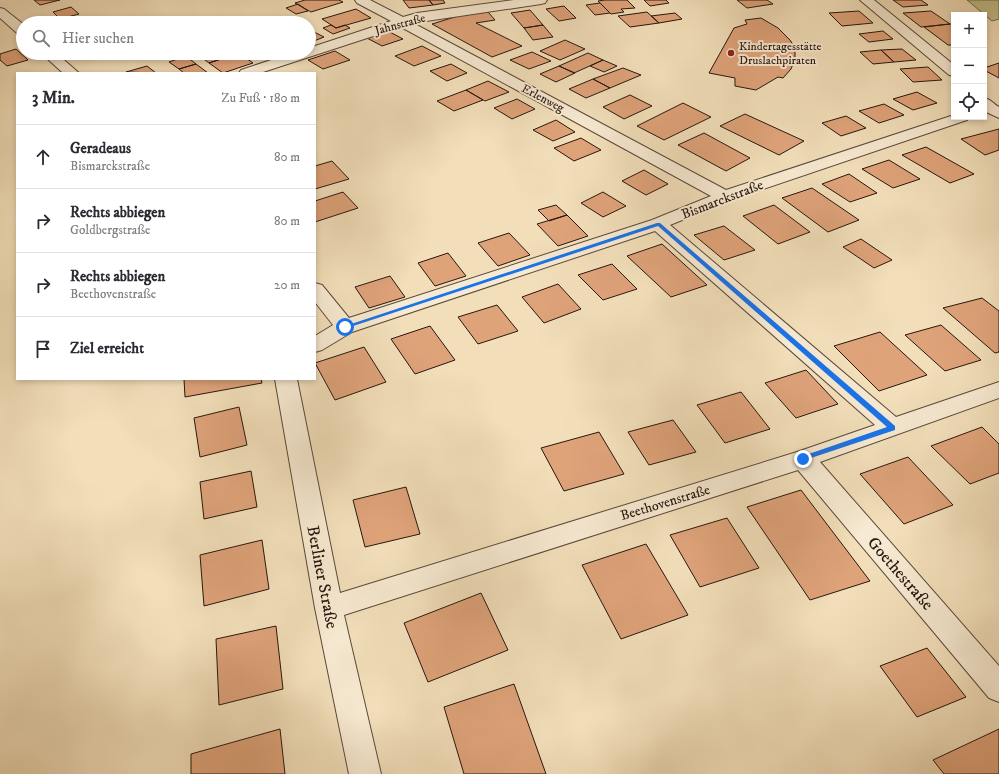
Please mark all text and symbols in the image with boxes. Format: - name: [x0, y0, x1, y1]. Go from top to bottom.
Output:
- street label: Jahnstraße: [372, 11, 427, 39]
- map controls: [951, 12, 987, 120]
- button: +: [951, 12, 987, 48]
- search box: [16, 16, 316, 60]
- icon: search: [30, 27, 52, 49]
- text: Hier suchen: [62, 29, 134, 48]
- place label: Kindertagesstätte Druslachpiraten: [739, 39, 822, 68]
- marker: Kindertagesstätte Druslachpiraten: [726, 48, 736, 58]
- button: −: [951, 48, 987, 84]
- street label: Erlenweg: [519, 81, 567, 116]
- button: locate: [951, 84, 987, 120]
- text: 3 Min.: [32, 87, 75, 109]
- text: Zu Fuß · 180 m: [221, 90, 300, 106]
- text: Geradeaus: [70, 139, 131, 158]
- icon: ahead: [32, 146, 54, 168]
- text: 80 m: [274, 149, 300, 165]
- text: Bismarckstraße: [70, 158, 150, 174]
- street label: Bismarckstraße: [679, 176, 766, 224]
- text: Rechts abbiegen: [70, 203, 165, 222]
- icon: right: [32, 210, 54, 232]
- text: 80 m: [274, 213, 300, 229]
- text: Goldbergstraße: [70, 222, 151, 238]
- text: Rechts abbiegen: [70, 267, 165, 286]
- icon: right: [32, 274, 54, 296]
- text: 20 m: [274, 277, 300, 293]
- text: Beethovenstraße: [70, 286, 156, 302]
- route start: [336, 318, 354, 336]
- icon: arrive: [32, 338, 54, 360]
- text: Ziel erreicht: [70, 339, 144, 358]
- route end: [794, 450, 812, 468]
- street label: Beethovenstraße: [618, 481, 713, 525]
- street label: Berliner Straße: [301, 524, 343, 631]
- street label: Goethestraße: [862, 532, 938, 615]

